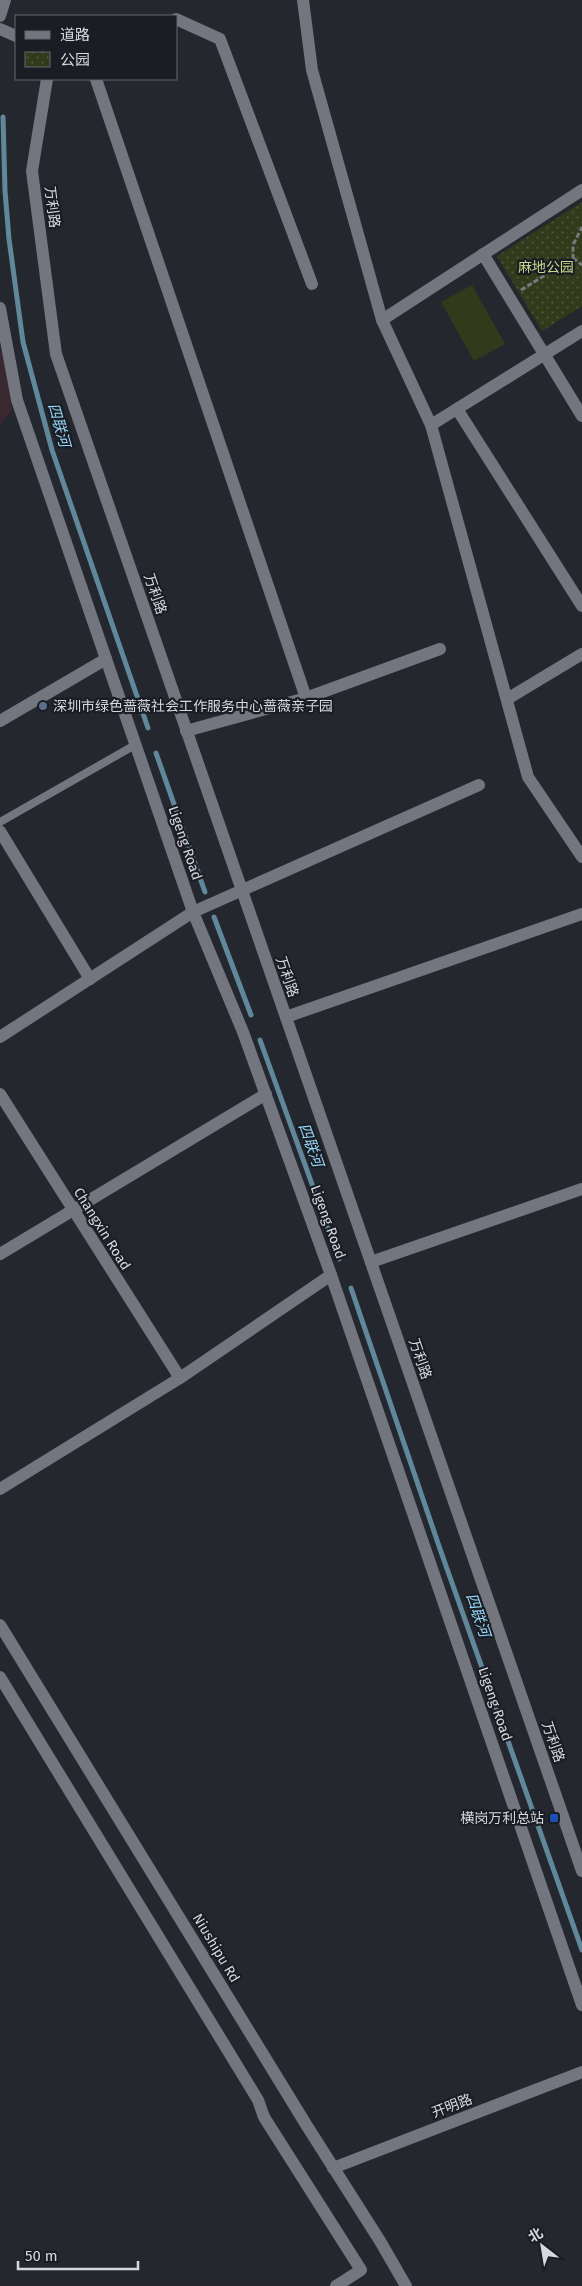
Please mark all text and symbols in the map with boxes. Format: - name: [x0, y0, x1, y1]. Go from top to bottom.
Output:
- legend: [15, 15, 178, 80]
- text: 道路: [60, 26, 90, 44]
- text: 公园: [60, 51, 90, 69]
- street label: 万利路: [41, 185, 63, 229]
- park label: 麻地公园: [518, 259, 574, 276]
- water label: 四联河: [44, 401, 75, 452]
- street label: 万利路: [140, 571, 170, 617]
- place label: 深圳市绿色蔷薇社会工作服务中心蔷薇亲子园: [53, 698, 333, 715]
- marker: 深圳市绿色蔷薇社会工作服务中心蔷薇亲子园: [37, 700, 49, 712]
- street label: Ligeng Road: [164, 804, 206, 882]
- street label: 万利路: [272, 954, 302, 1000]
- water label: 四联河: [295, 1121, 328, 1172]
- street label: Ligeng Road: [307, 1183, 349, 1261]
- street label: Changxin Road: [70, 1185, 134, 1273]
- street label: 万利路: [405, 1336, 435, 1382]
- water label: 四联河: [462, 1591, 495, 1642]
- street label: Ligeng Road: [474, 1665, 516, 1743]
- street label: 万利路: [538, 1719, 568, 1765]
- place label: 横岗万利总站: [460, 1810, 544, 1827]
- marker: 横岗万利总站: [548, 1812, 560, 1824]
- street label: Niushipu Rd: [189, 1911, 243, 1985]
- street label: 开明路: [429, 2091, 475, 2121]
- north arrow: [517, 2221, 567, 2271]
- text: 北: [525, 2224, 546, 2246]
- scale bar: [18, 2238, 138, 2270]
- text: 50 m: [25, 2247, 58, 2265]

